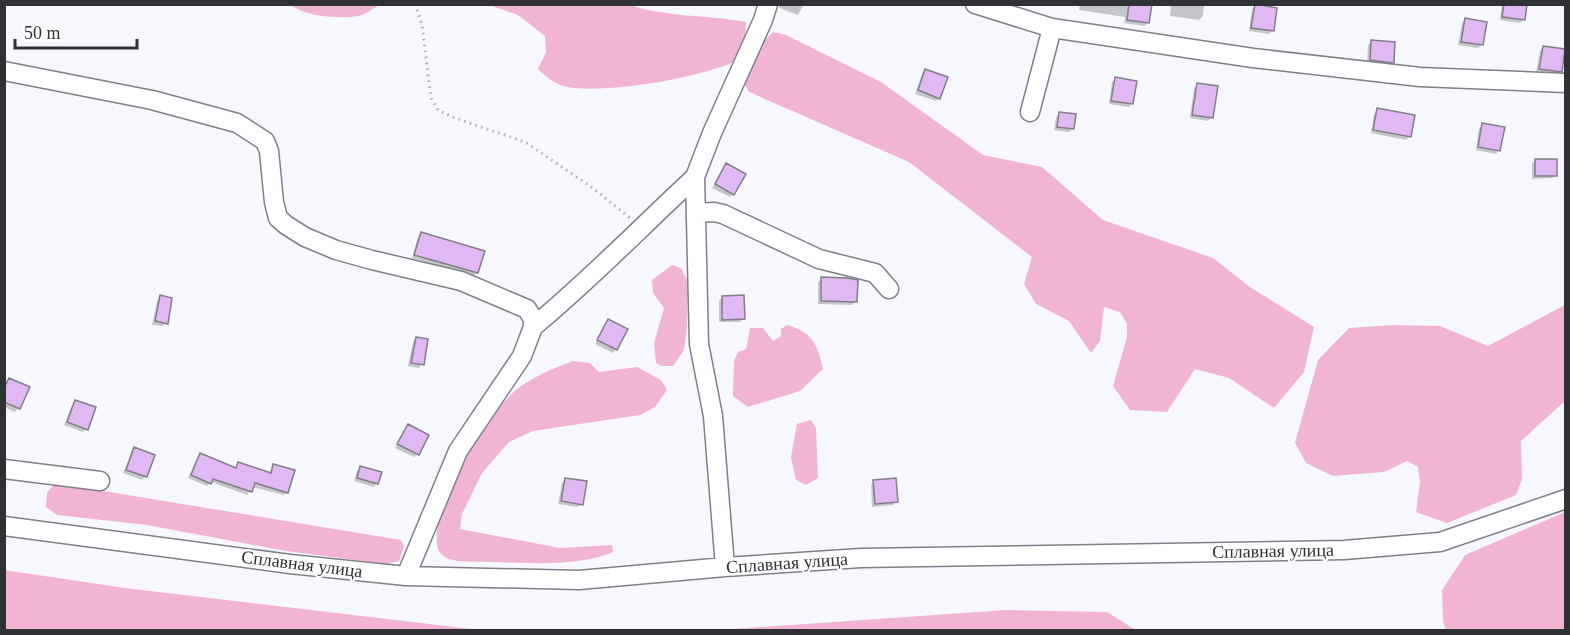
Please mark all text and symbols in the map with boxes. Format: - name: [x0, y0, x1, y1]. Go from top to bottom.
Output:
- scale bar: [15, 12, 136, 50]
- text: 50 m: [24, 23, 61, 43]
- street label: Сплавная улица: [1212, 540, 1334, 562]
- street label: Сплавная улица: [240, 547, 364, 581]
- street label: Сплавная улица: [725, 549, 849, 577]

